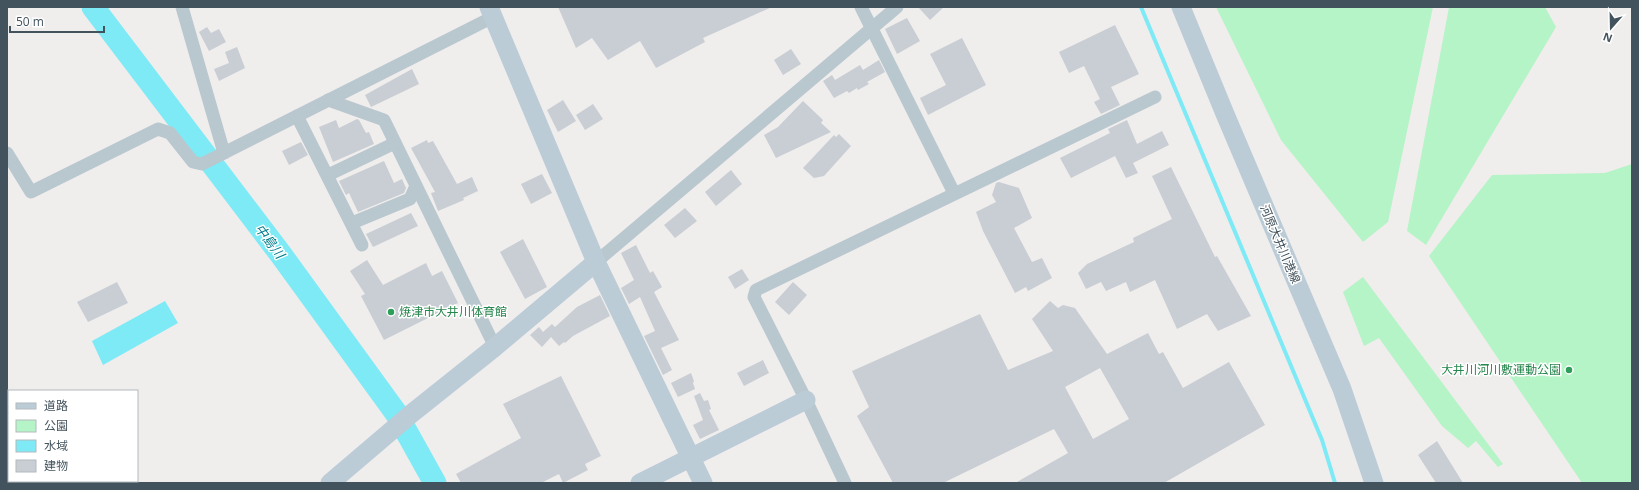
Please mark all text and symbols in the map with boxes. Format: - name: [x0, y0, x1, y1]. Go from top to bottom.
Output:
- scale bar: [10, 8, 104, 34]
- north arrow: [1591, 8, 1631, 48]
- text: 50 m: [16, 13, 44, 30]
- text: N: [1601, 29, 1614, 46]
- street label: 河原大井川港線: [1256, 202, 1305, 286]
- water label: 中島川: [251, 220, 290, 264]
- place label: 焼津市大井川体育館: [399, 303, 507, 320]
- marker: 焼津市大井川体育館: [386, 307, 396, 317]
- place label: 大井川河川敷運動公園: [1441, 361, 1561, 378]
- marker: 大井川河川敷運動公園: [1564, 365, 1574, 375]
- legend: [8, 390, 138, 482]
- text: 道路: [44, 397, 68, 414]
- text: 公園: [44, 417, 68, 434]
- text: 水域: [44, 437, 68, 454]
- text: 建物: [44, 457, 68, 474]

